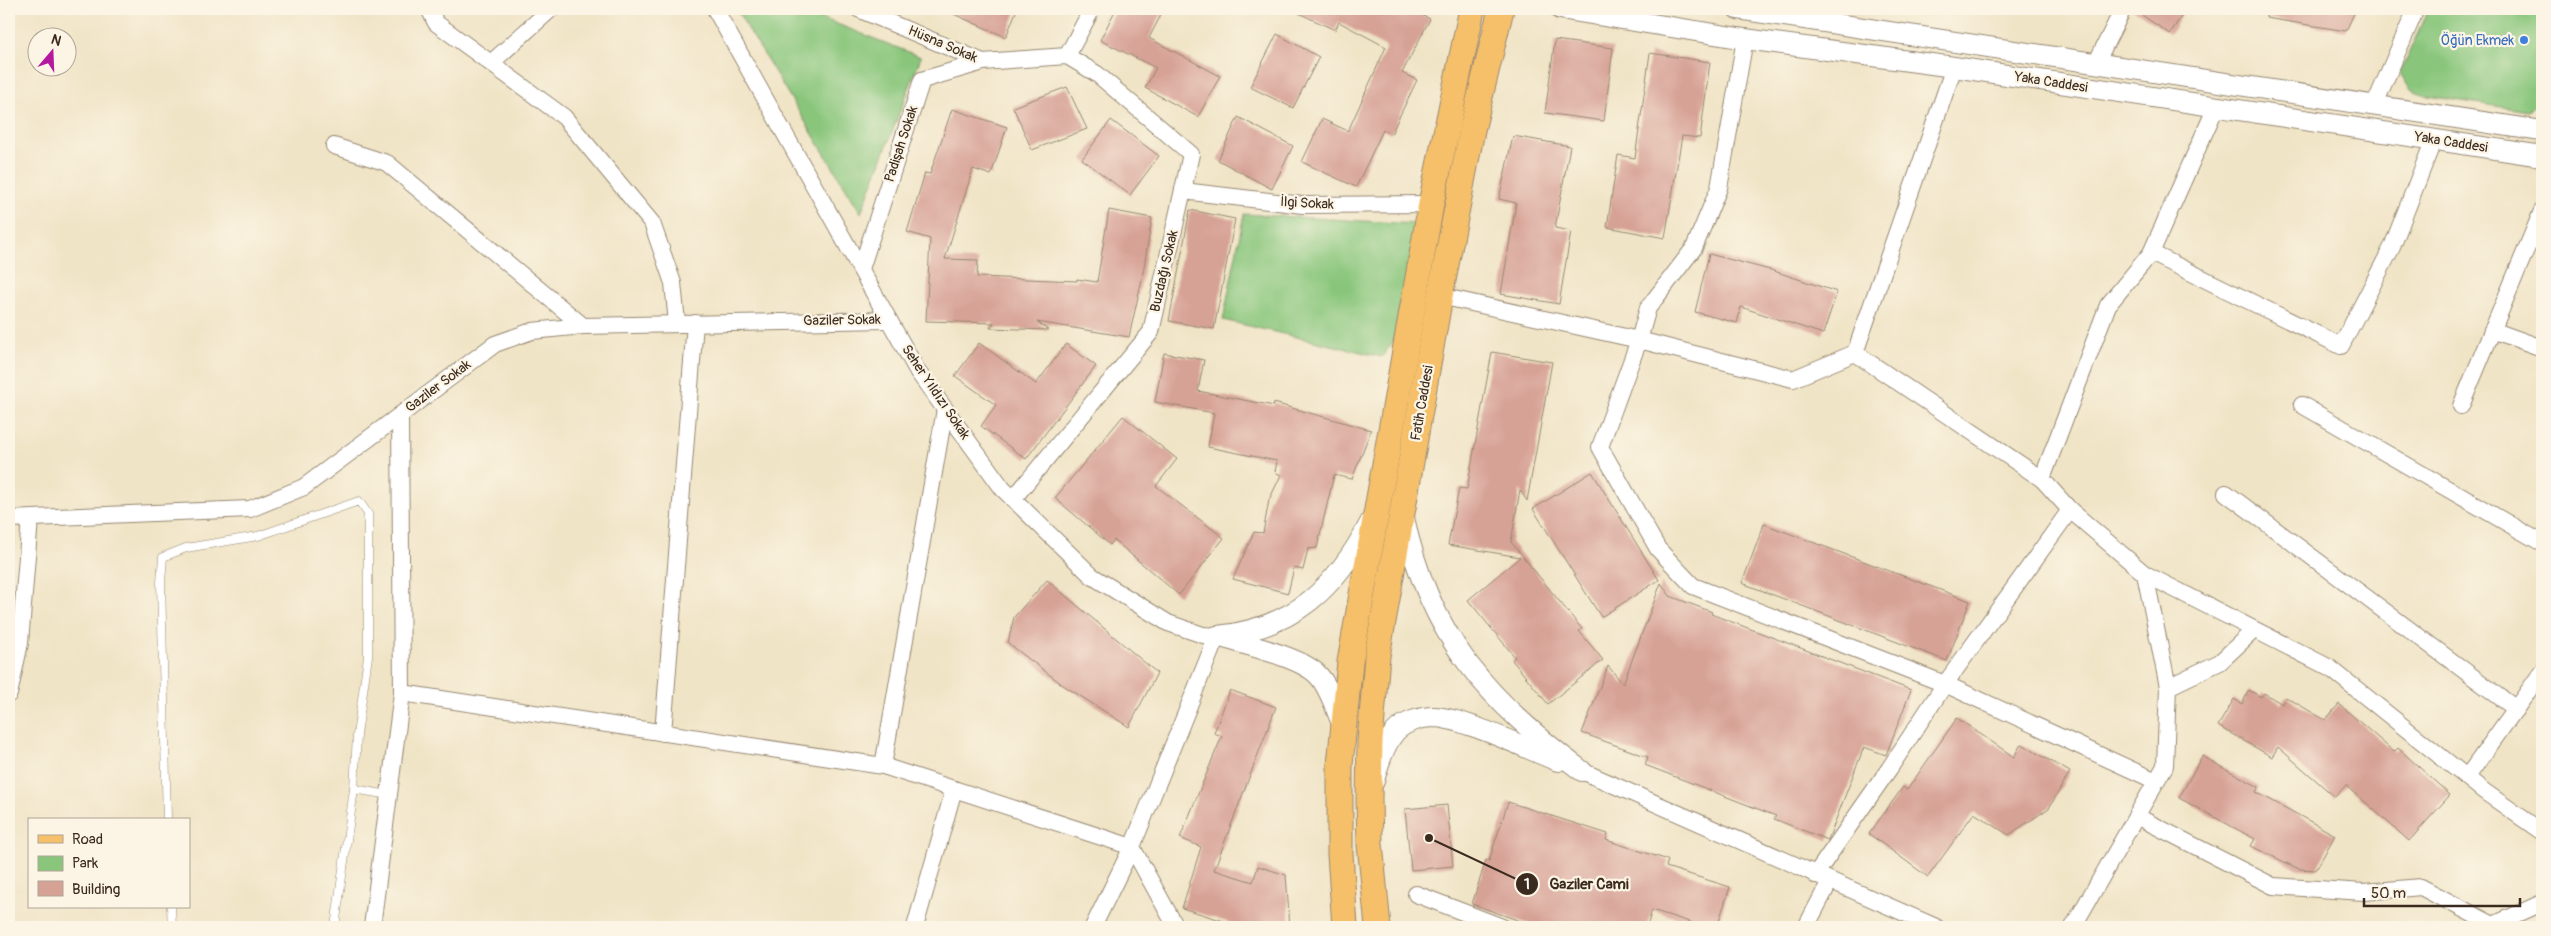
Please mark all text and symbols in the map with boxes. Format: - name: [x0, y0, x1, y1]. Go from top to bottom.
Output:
- street label: Hüsna Sokak: [906, 22, 980, 66]
- north arrow: [28, 28, 78, 78]
- text: N: [49, 31, 63, 50]
- place label: Öğün Ekmek: [2441, 31, 2514, 49]
- marker: Öğün Ekmek: [2518, 34, 2530, 46]
- street label: Yaka Caddesi: [2012, 68, 2089, 96]
- street label: Padişah Sokak: [881, 104, 921, 184]
- street label: Yaka Caddesi: [2412, 128, 2489, 156]
- street label: İlgi Sokak: [1280, 193, 1334, 213]
- street label: Buzdağı Sokak: [1146, 228, 1182, 314]
- street label: Gaziler Sokak: [803, 311, 881, 329]
- street label: Seher Yıldızı Sokak: [898, 341, 974, 443]
- street label: Gaziler Sokak: [402, 356, 474, 416]
- street label: Fatih Caddesi: [1407, 364, 1437, 442]
- legend: [28, 818, 190, 908]
- text: Road: [72, 830, 103, 849]
- text: Park: [72, 854, 99, 873]
- callout: Gaziler Cami: [1514, 869, 1638, 899]
- text: 1: [1524, 875, 1530, 894]
- text: Gaziler Cami: [1549, 875, 1629, 894]
- scale bar: [2364, 876, 2520, 908]
- text: Building: [72, 880, 120, 899]
- text: 50 m: [2371, 884, 2406, 903]

